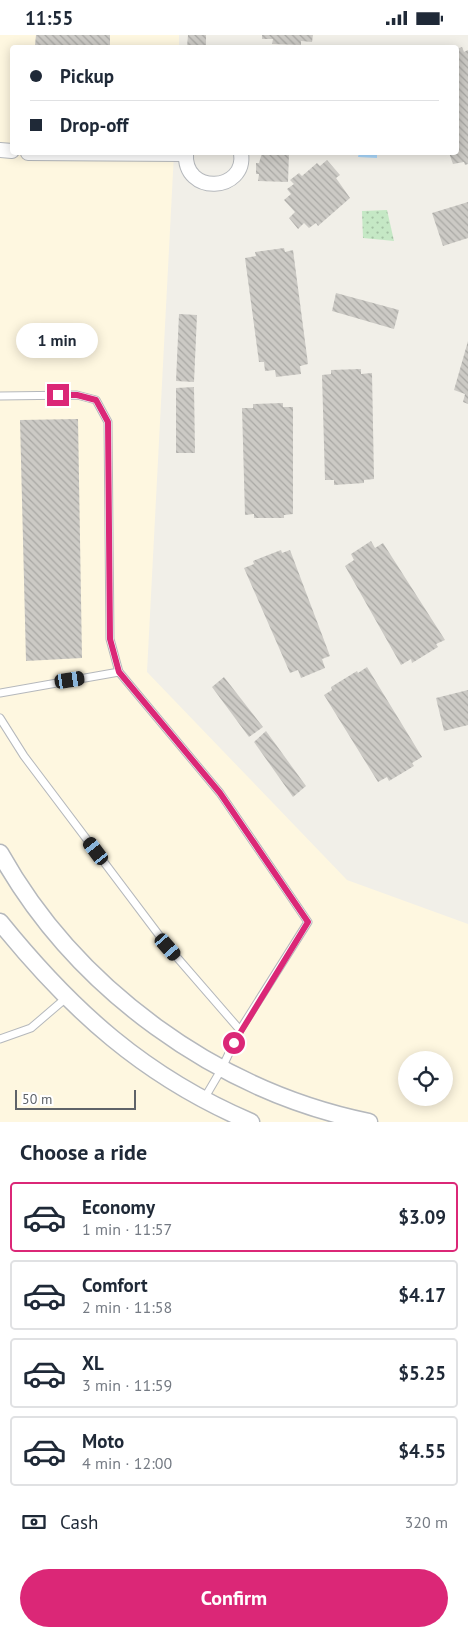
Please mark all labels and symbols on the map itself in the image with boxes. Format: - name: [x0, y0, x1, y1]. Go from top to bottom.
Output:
- callout: 1 min: [17, 323, 99, 357]
- route end: [47, 384, 69, 406]
- car: [54, 670, 85, 690]
- car: [80, 835, 111, 867]
- car: [152, 931, 183, 963]
- route start: [223, 1032, 245, 1054]
- scale bar: [15, 1087, 136, 1110]

